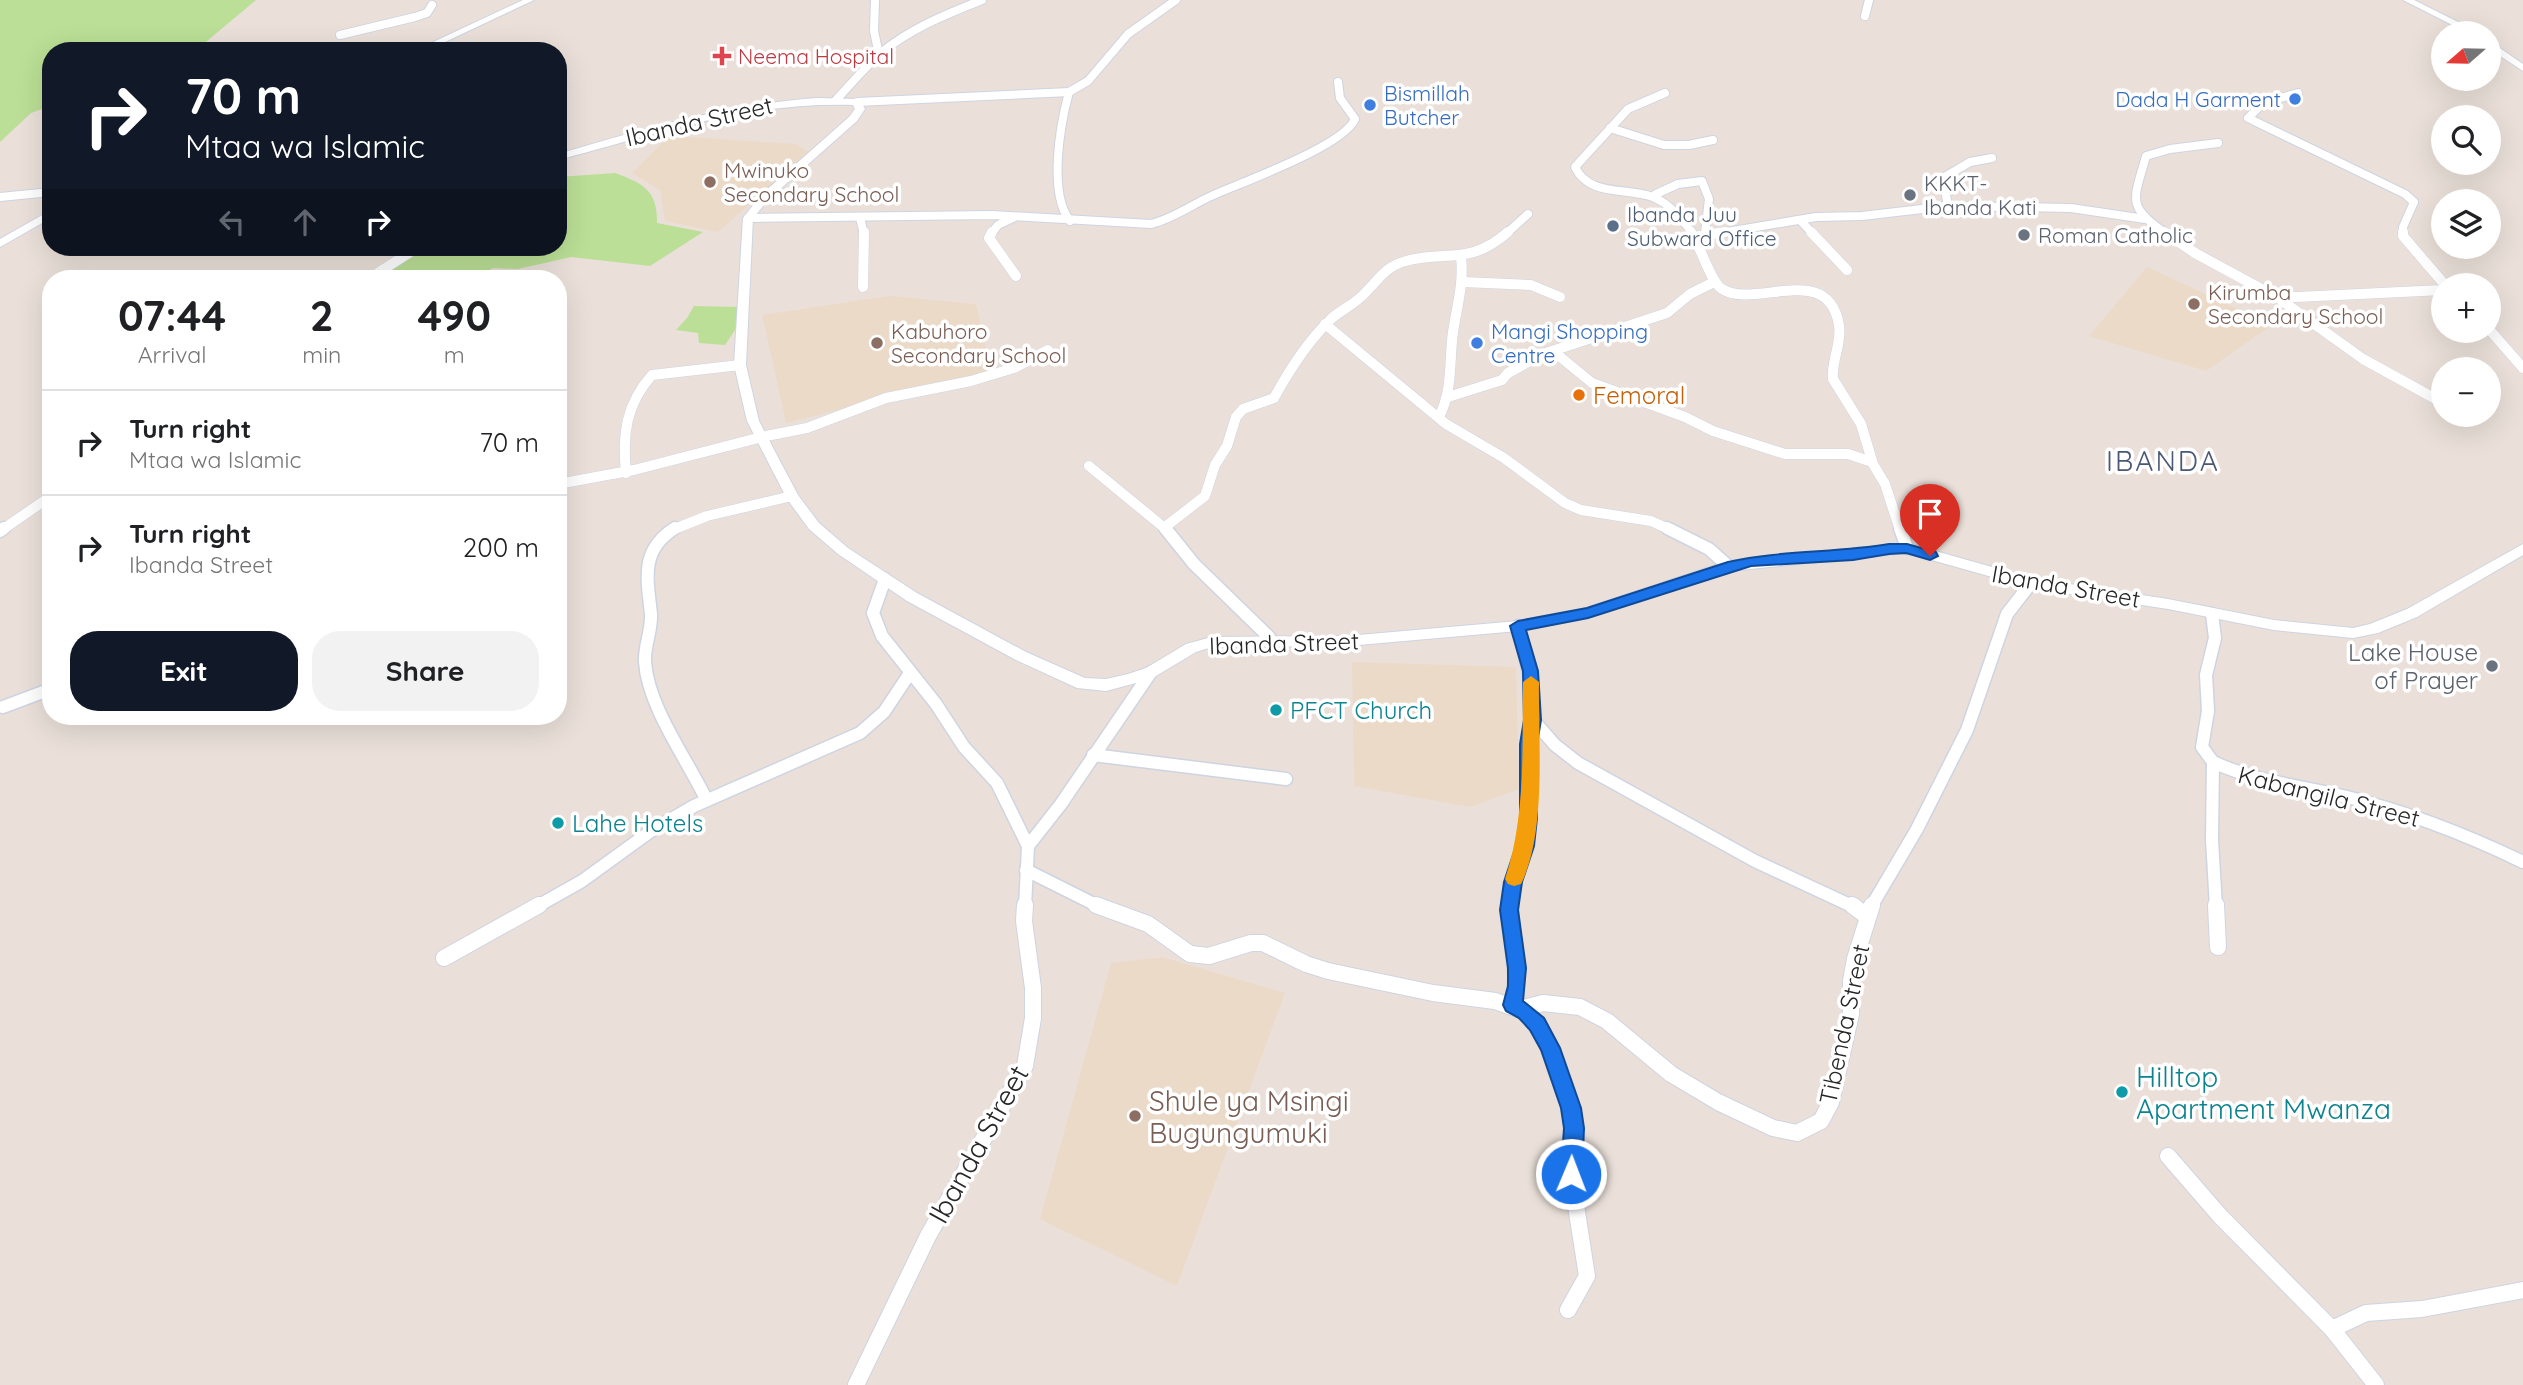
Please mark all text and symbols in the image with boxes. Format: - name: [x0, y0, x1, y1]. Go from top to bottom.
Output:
- north arrow: [2431, 21, 2501, 91]
- map controls: [2431, 21, 2501, 427]
- place label: Neema Hospital: [738, 43, 894, 69]
- marker: Neema Hospital: [712, 46, 732, 66]
- text: 70 m: [185, 65, 301, 126]
- icon: right: [70, 70, 161, 161]
- place label: Bismillah Butcher: [1384, 80, 1470, 130]
- place label: Dada H Garment: [2115, 86, 2281, 112]
- street label: Ibanda Street: [622, 89, 776, 153]
- marker: Dada H Garment: [2287, 91, 2303, 107]
- marker: Bismillah Butcher: [1362, 97, 1378, 113]
- button: search: [2431, 105, 2501, 175]
- text: Mtaa wa Islamic: [185, 126, 425, 166]
- place label: Mwinuko Secondary School: [724, 157, 899, 207]
- place label: KKKT- Ibanda Kati: [1924, 170, 2037, 220]
- marker: Mwinuko Secondary School: [702, 174, 718, 190]
- marker: KKKT- Ibanda Kati: [1902, 187, 1918, 203]
- button: layers: [2431, 189, 2501, 259]
- place label: Ibanda Juu Subward Office: [1627, 201, 1777, 251]
- icon: left: [213, 203, 251, 241]
- icon: ahead: [286, 203, 324, 241]
- icon: right: [359, 203, 397, 241]
- marker: Ibanda Juu Subward Office: [1605, 218, 1621, 234]
- place label: Roman Catholic: [2038, 222, 2193, 248]
- marker: Roman Catholic: [2016, 227, 2032, 243]
- button: +: [2431, 273, 2501, 343]
- place label: Kirumba Secondary School: [2208, 279, 2383, 329]
- text: 07:44: [118, 289, 226, 342]
- text: 2: [310, 289, 334, 342]
- text: 490: [417, 289, 491, 342]
- marker: Kirumba Secondary School: [2186, 296, 2202, 312]
- place label: Kabuhoro Secondary School: [891, 318, 1066, 368]
- place label: Mangi Shopping Centre: [1491, 318, 1648, 368]
- marker: Kabuhoro Secondary School: [869, 335, 885, 351]
- marker: Mangi Shopping Centre: [1469, 335, 1485, 351]
- text: Arrival: [138, 340, 207, 369]
- text: min: [302, 340, 341, 369]
- text: m: [444, 340, 465, 369]
- button: −: [2431, 357, 2501, 427]
- place label: Femoral: [1593, 380, 1685, 410]
- marker: Femoral: [1571, 387, 1587, 403]
- text: Turn right: [129, 412, 251, 445]
- icon: right: [70, 424, 108, 462]
- text: 70 m: [479, 426, 539, 459]
- district label: IBANDA: [2106, 443, 2220, 478]
- text: Mtaa wa Islamic: [129, 445, 301, 474]
- pin: [1900, 484, 1960, 556]
- icon: arrive: [1911, 495, 1949, 533]
- text: Turn right: [129, 517, 251, 550]
- icon: right: [70, 529, 108, 567]
- text: 200 m: [463, 531, 539, 564]
- text: Ibanda Street: [129, 550, 273, 579]
- street label: Ibanda Street: [1989, 558, 2143, 614]
- street label: Ibanda Street: [1208, 625, 1360, 661]
- button: Exit: [70, 631, 298, 711]
- button: Share: [312, 631, 539, 711]
- place label: Lake House of Prayer: [2348, 637, 2478, 695]
- marker: Lake House of Prayer: [2484, 658, 2500, 674]
- place label: PFCT Church: [1290, 695, 1432, 725]
- marker: PFCT Church: [1268, 702, 1284, 718]
- street label: Kabangila Street: [2235, 759, 2423, 833]
- place label: Lahe Hotels: [572, 808, 703, 838]
- marker: Lahe Hotels: [550, 815, 566, 831]
- street label: Tibenda Street: [1812, 941, 1876, 1107]
- street label: Ibanda Street: [920, 1059, 1036, 1229]
- place label: Hilltop Apartment Mwanza: [2136, 1059, 2391, 1126]
- place label: Shule ya Msingi Bugungumuki: [1149, 1083, 1349, 1150]
- marker: Hilltop Apartment Mwanza: [2114, 1084, 2130, 1100]
- marker: Shule ya Msingi Bugungumuki: [1127, 1108, 1143, 1124]
- position arrow: [1534, 1137, 1608, 1211]

